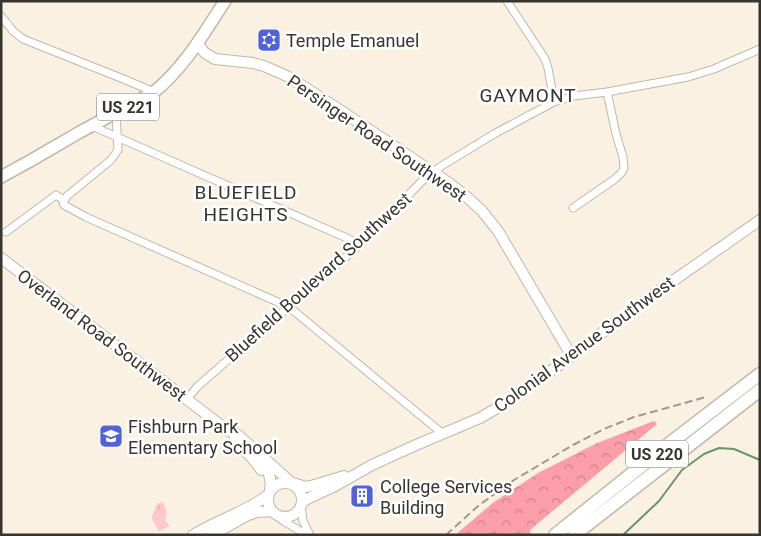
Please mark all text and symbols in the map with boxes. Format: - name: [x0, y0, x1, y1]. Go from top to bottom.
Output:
- synagogue icon: Temple Emanuel: [256, 27, 282, 53]
- place label: Temple Emanuel: [286, 30, 419, 51]
- street label: Persinger Road Southwest: [283, 70, 471, 206]
- district label: GAYMONT: [479, 84, 577, 107]
- road number: US 221: [97, 94, 159, 120]
- district label: BLUEFIELD HEIGHTS: [195, 181, 297, 226]
- street label: Bluefield Boulevard Southwest: [221, 188, 415, 366]
- street label: Overland Road Southwest: [13, 265, 191, 405]
- street label: Colonial Avenue Southwest: [490, 271, 678, 417]
- place label: Fishburn Park Elementary School: [128, 416, 277, 458]
- school or university icon: Fishburn Park Elementary School: [98, 423, 124, 449]
- road number: US 220: [626, 440, 688, 468]
- place label: College Services Building: [380, 476, 512, 518]
- building icon: College Services Building: [349, 483, 375, 509]

